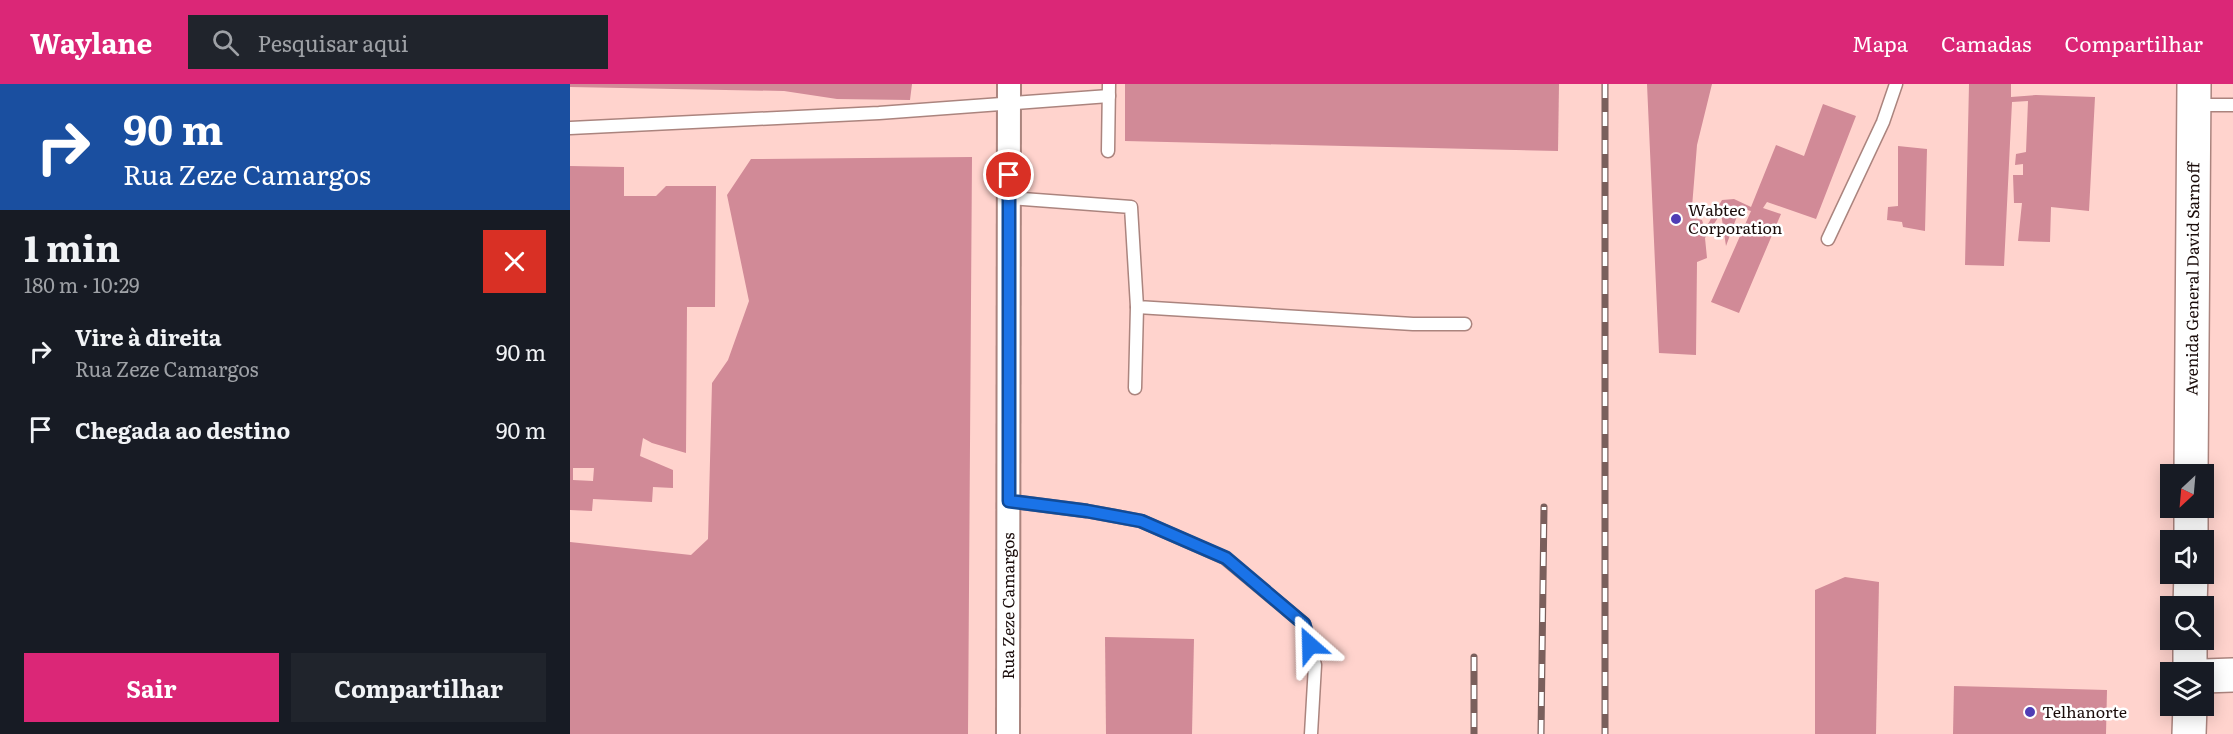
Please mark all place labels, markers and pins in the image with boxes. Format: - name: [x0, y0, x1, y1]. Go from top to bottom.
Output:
- pin: [983, 149, 1034, 200]
- place label: Wabtec Corporation: [1688, 197, 1783, 239]
- marker: Wabtec Corporation: [1669, 212, 1683, 226]
- place label: Telhanorte: [2042, 699, 2127, 723]
- marker: Telhanorte: [2023, 705, 2037, 719]

